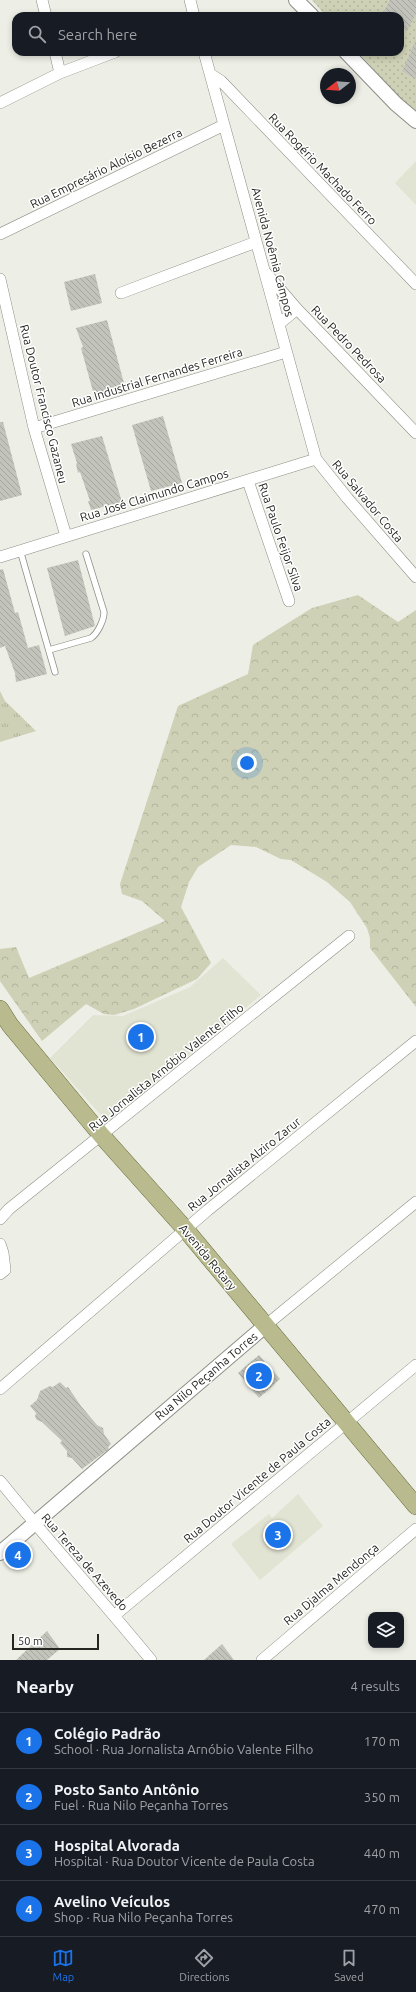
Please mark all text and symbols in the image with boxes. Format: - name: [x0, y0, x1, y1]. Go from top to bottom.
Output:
- search box: [12, 12, 404, 56]
- icon: search: [26, 23, 48, 45]
- text: Search here: [58, 26, 137, 43]
- north arrow: [320, 68, 356, 104]
- street label: Rua Rogério Machado Ferro: [266, 111, 380, 227]
- street label: Rua Empresário Aloísio Bezerra: [28, 125, 184, 211]
- street label: Avenida Noêmia Campos: [249, 186, 297, 318]
- street label: Rua Pedro Pedrosa: [309, 303, 389, 385]
- street label: Rua Doutor Francisco Gazaneu: [18, 323, 70, 485]
- street label: Rua Industrial Fernandes Ferreira: [70, 345, 244, 409]
- street label: Rua Salvador Costa: [330, 458, 406, 544]
- street label: Rua José Claimundo Campos: [78, 466, 230, 524]
- street label: Rua Paulo Feijor Silva: [256, 481, 306, 593]
- your location: [237, 753, 257, 773]
- street label: Rua Jornalista Arnóbio Valente Filho: [86, 1001, 246, 1133]
- pin: 1: [128, 1022, 154, 1052]
- street label: Rua Jornalista Alziro Zarur: [185, 1114, 303, 1213]
- street label: Avenida Rotary: [177, 1222, 239, 1293]
- street label: Rua Nilo Peçanha Torres: [152, 1329, 260, 1423]
- pin: 2: [246, 1361, 272, 1391]
- street label: Rua Doutor Vicente de Paula Costa: [181, 1415, 333, 1545]
- street label: Rua Tereza de Azevedo: [39, 1511, 131, 1613]
- pin: 3: [265, 1520, 291, 1550]
- pin: 4: [5, 1540, 31, 1570]
- street label: Rua Djalma Mendonça: [281, 1541, 381, 1627]
- map controls: [368, 1612, 404, 1648]
- button: layers: [368, 1612, 404, 1648]
- scale bar: [12, 1632, 99, 1651]
- text: 50 m: [18, 1635, 42, 1647]
- text: Nearby: [16, 1677, 74, 1696]
- text: 4 results: [350, 1679, 400, 1693]
- text: Colégio Padrão: [54, 1725, 161, 1742]
- text: 1: [25, 1734, 33, 1748]
- text: 170 m: [364, 1734, 400, 1748]
- text: School · Rua Jornalista Arnóbio Valente Filho: [54, 1742, 313, 1756]
- text: Posto Santo Antônio: [54, 1781, 199, 1798]
- text: 2: [25, 1790, 33, 1804]
- text: 350 m: [364, 1790, 400, 1804]
- text: Fuel · Rua Nilo Peçanha Torres: [54, 1798, 228, 1812]
- text: Hospital Alvorada: [54, 1837, 180, 1854]
- text: 3: [25, 1846, 33, 1860]
- text: 440 m: [364, 1846, 400, 1860]
- text: Hospital · Rua Doutor Vicente de Paula Costa: [54, 1854, 315, 1868]
- text: Avelino Veículos: [54, 1893, 170, 1910]
- text: 4: [25, 1902, 33, 1916]
- text: 470 m: [364, 1902, 400, 1916]
- text: Shop · Rua Nilo Peçanha Torres: [54, 1910, 233, 1924]
- tab: Map: [52, 1947, 74, 1983]
- tab: Directions: [179, 1947, 230, 1983]
- tab: Saved: [334, 1947, 364, 1983]

